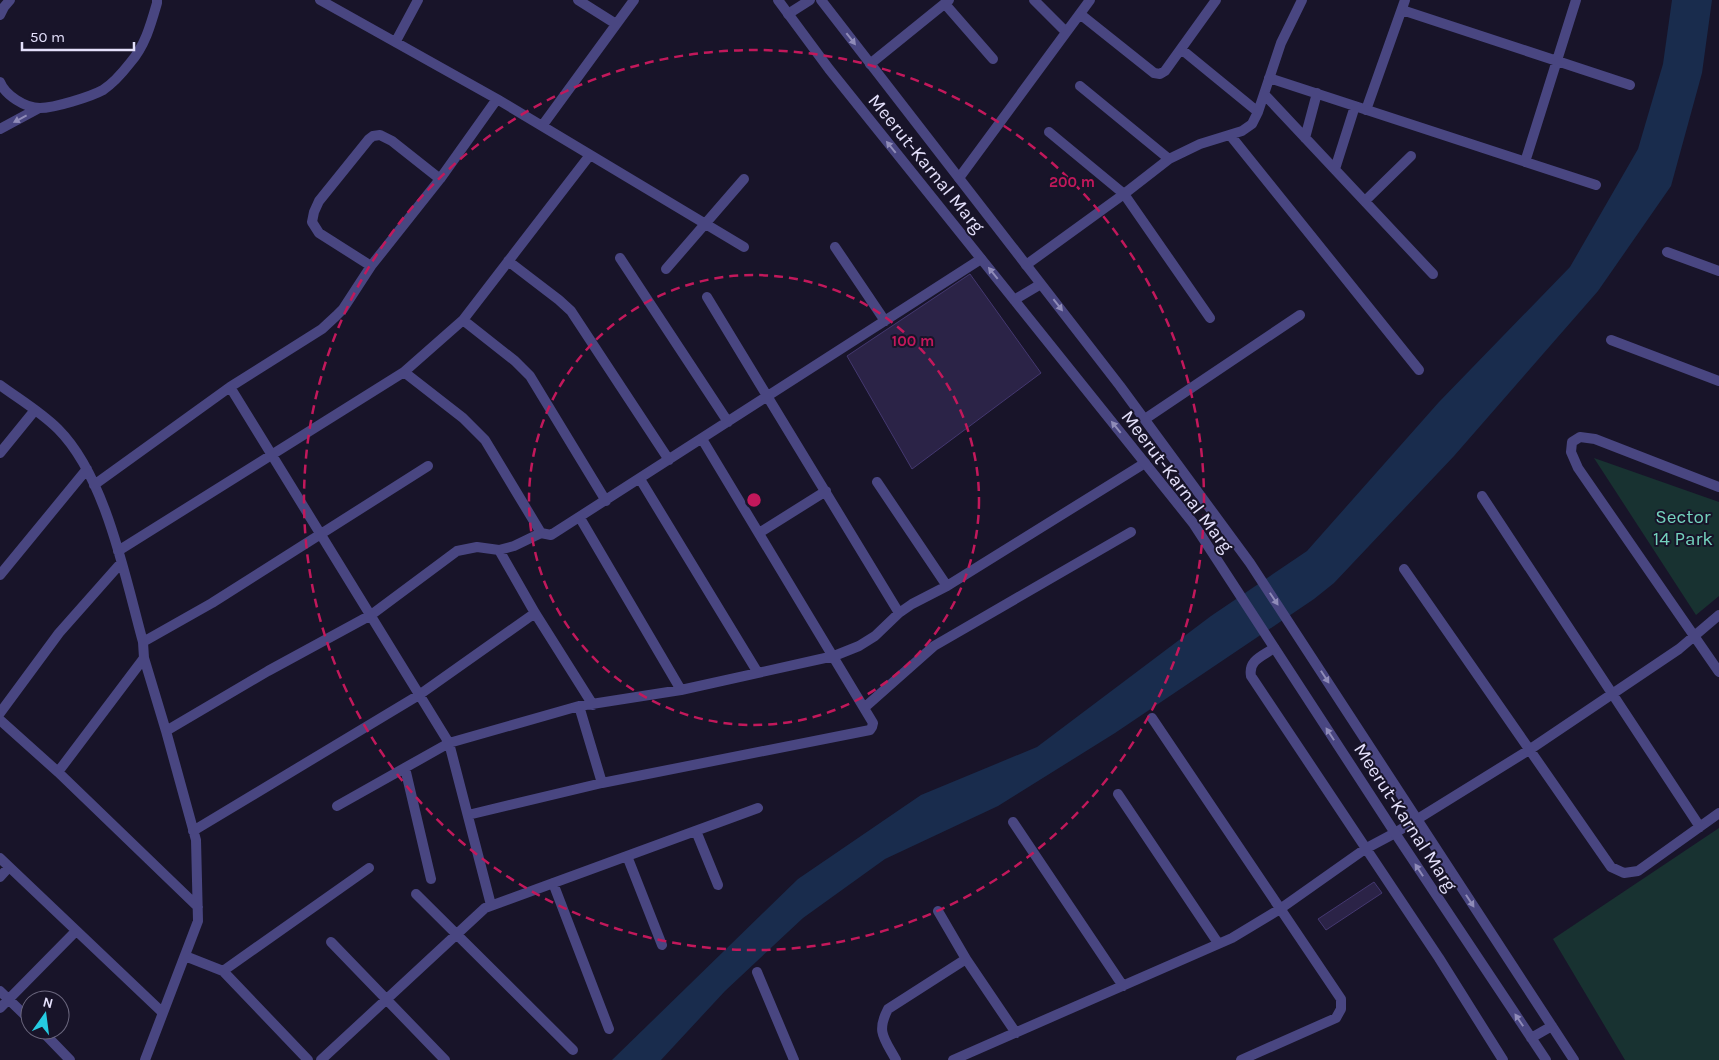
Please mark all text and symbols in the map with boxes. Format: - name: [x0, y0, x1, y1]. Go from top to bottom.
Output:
- scale bar: [22, 20, 135, 52]
- text: 50 m: [30, 28, 65, 46]
- one-way arrow: [845, 32, 856, 45]
- street label: Meerut-Karnal Marg: [863, 90, 989, 238]
- one-way arrow: [13, 114, 26, 123]
- one-way arrow: [886, 140, 897, 153]
- text: 200 m: [1049, 173, 1095, 191]
- one-way arrow: [987, 267, 998, 280]
- one-way arrow: [1052, 298, 1063, 311]
- text: 100 m: [892, 332, 934, 350]
- street label: Meerut-Karnal Marg: [1117, 406, 1238, 557]
- one-way arrow: [1111, 421, 1122, 434]
- centre of rings: [745, 491, 763, 509]
- park label: Sector 14 Park: [1653, 506, 1713, 550]
- one-way arrow: [1269, 593, 1279, 606]
- one-way arrow: [1320, 670, 1329, 683]
- one-way arrow: [1325, 727, 1335, 740]
- street label: Meerut-Karnal Marg: [1349, 739, 1461, 896]
- one-way arrow: [1414, 863, 1424, 876]
- one-way arrow: [1465, 894, 1475, 908]
- north arrow: [20, 990, 70, 1040]
- text: N: [41, 993, 55, 1012]
- one-way arrow: [1514, 1013, 1524, 1027]

